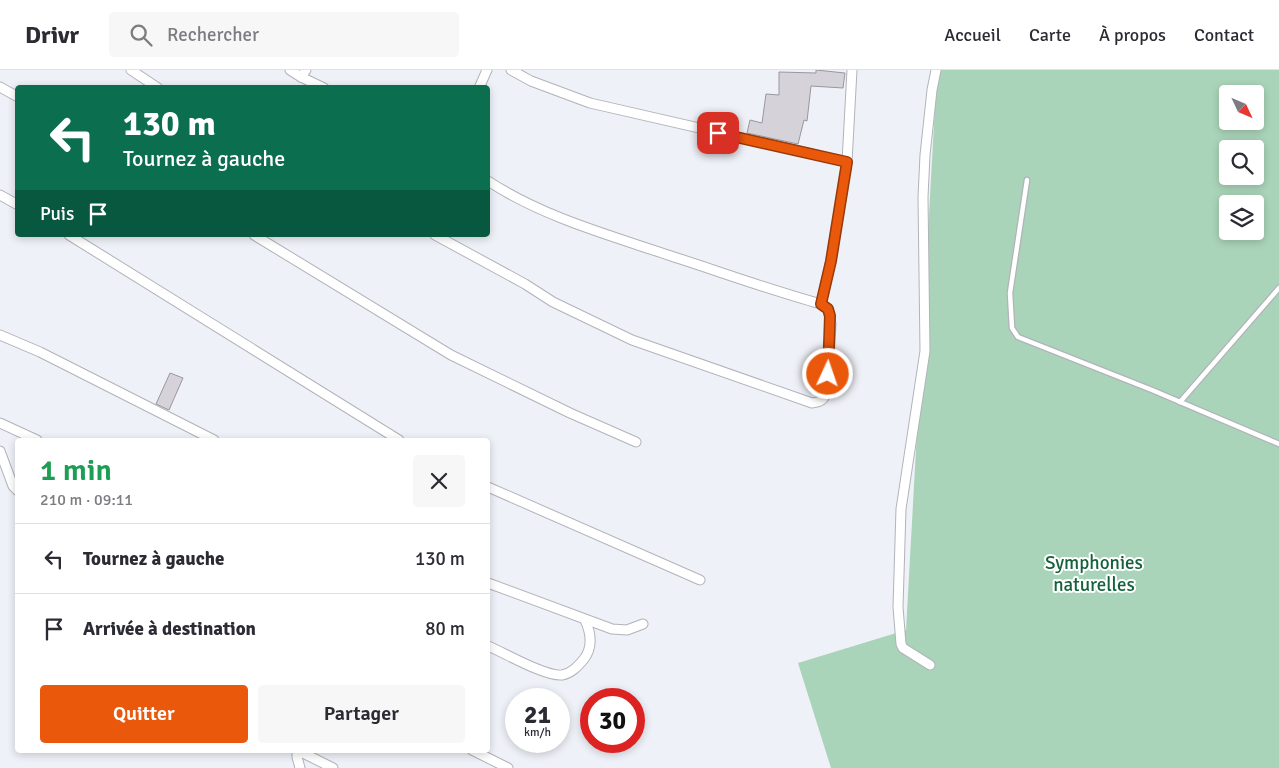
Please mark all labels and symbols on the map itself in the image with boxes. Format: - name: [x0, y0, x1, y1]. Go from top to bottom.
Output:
- north arrow: [1219, 85, 1264, 130]
- pin: [697, 112, 739, 154]
- position arrow: [801, 347, 853, 399]
- park label: Symphonies naturelles: [1045, 551, 1143, 597]
- speed limit sign: 30: [580, 688, 645, 753]

